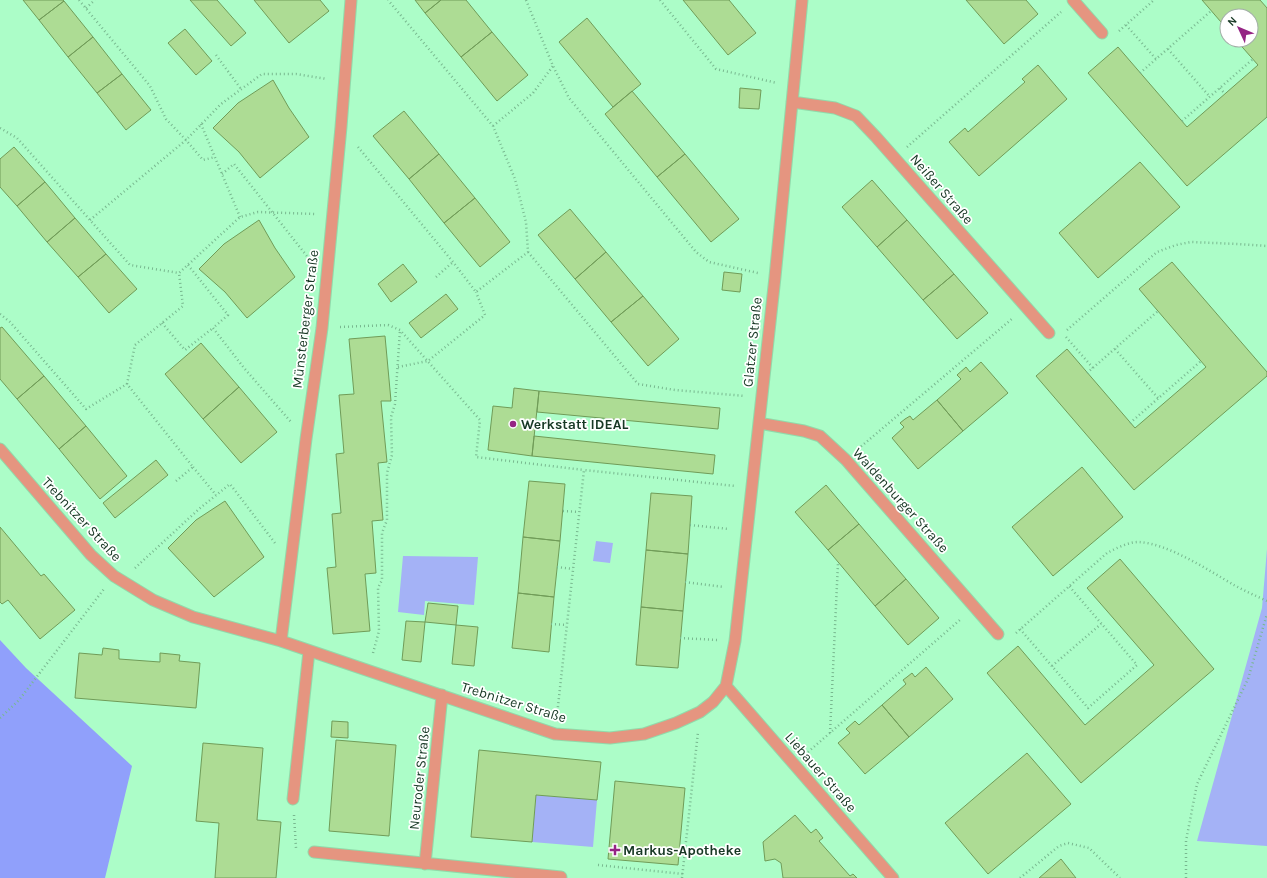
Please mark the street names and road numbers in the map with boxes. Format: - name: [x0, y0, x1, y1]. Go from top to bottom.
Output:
- street label: Neißer Straße: [907, 151, 977, 228]
- street label: Münsterberger Straße: [289, 249, 322, 389]
- street label: Glatzer Straße: [739, 296, 766, 388]
- street label: Waldenburger Straße: [849, 444, 952, 556]
- street label: Trebnitzer Straße: [38, 474, 125, 565]
- street label: Trebnitzer Straße: [459, 678, 568, 727]
- street label: Neuroder Straße: [406, 725, 433, 831]
- street label: Liebauer Straße: [781, 729, 860, 816]

